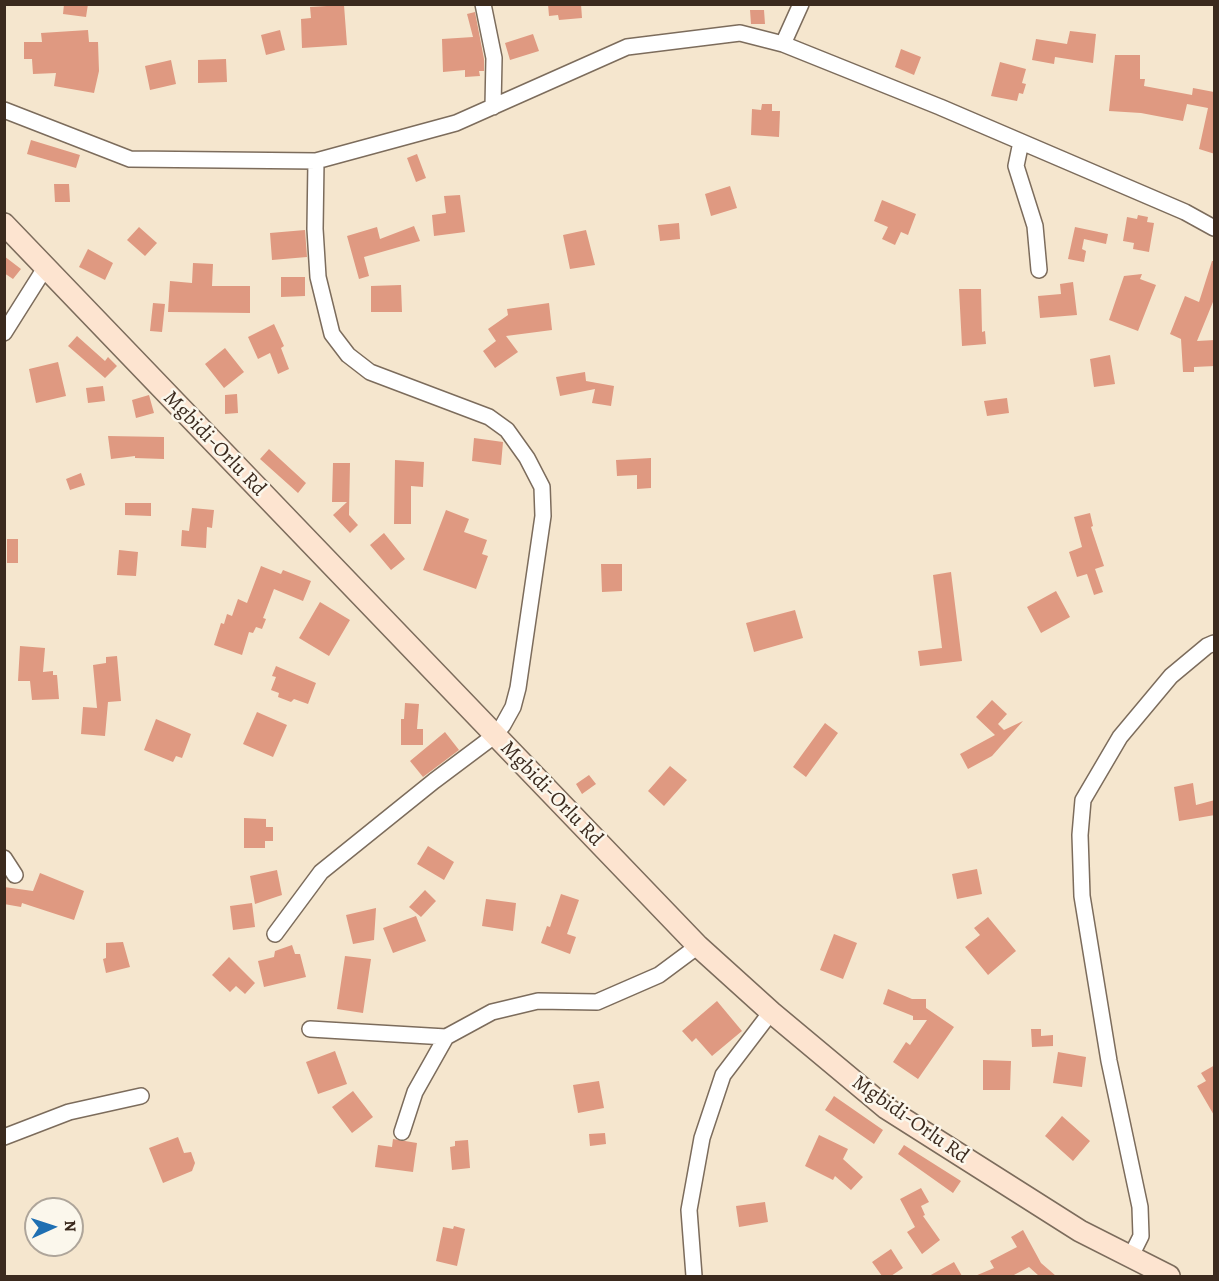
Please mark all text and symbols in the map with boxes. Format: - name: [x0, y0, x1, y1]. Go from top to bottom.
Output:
- street label: Mgbidi-Orlu Rd: [157, 386, 271, 502]
- street label: Mgbidi-Orlu Rd: [494, 736, 608, 852]
- street label: Mgbidi-Orlu Rd: [847, 1070, 973, 1170]
- north arrow: [24, 1197, 84, 1257]
- text: N: [59, 1220, 81, 1233]

